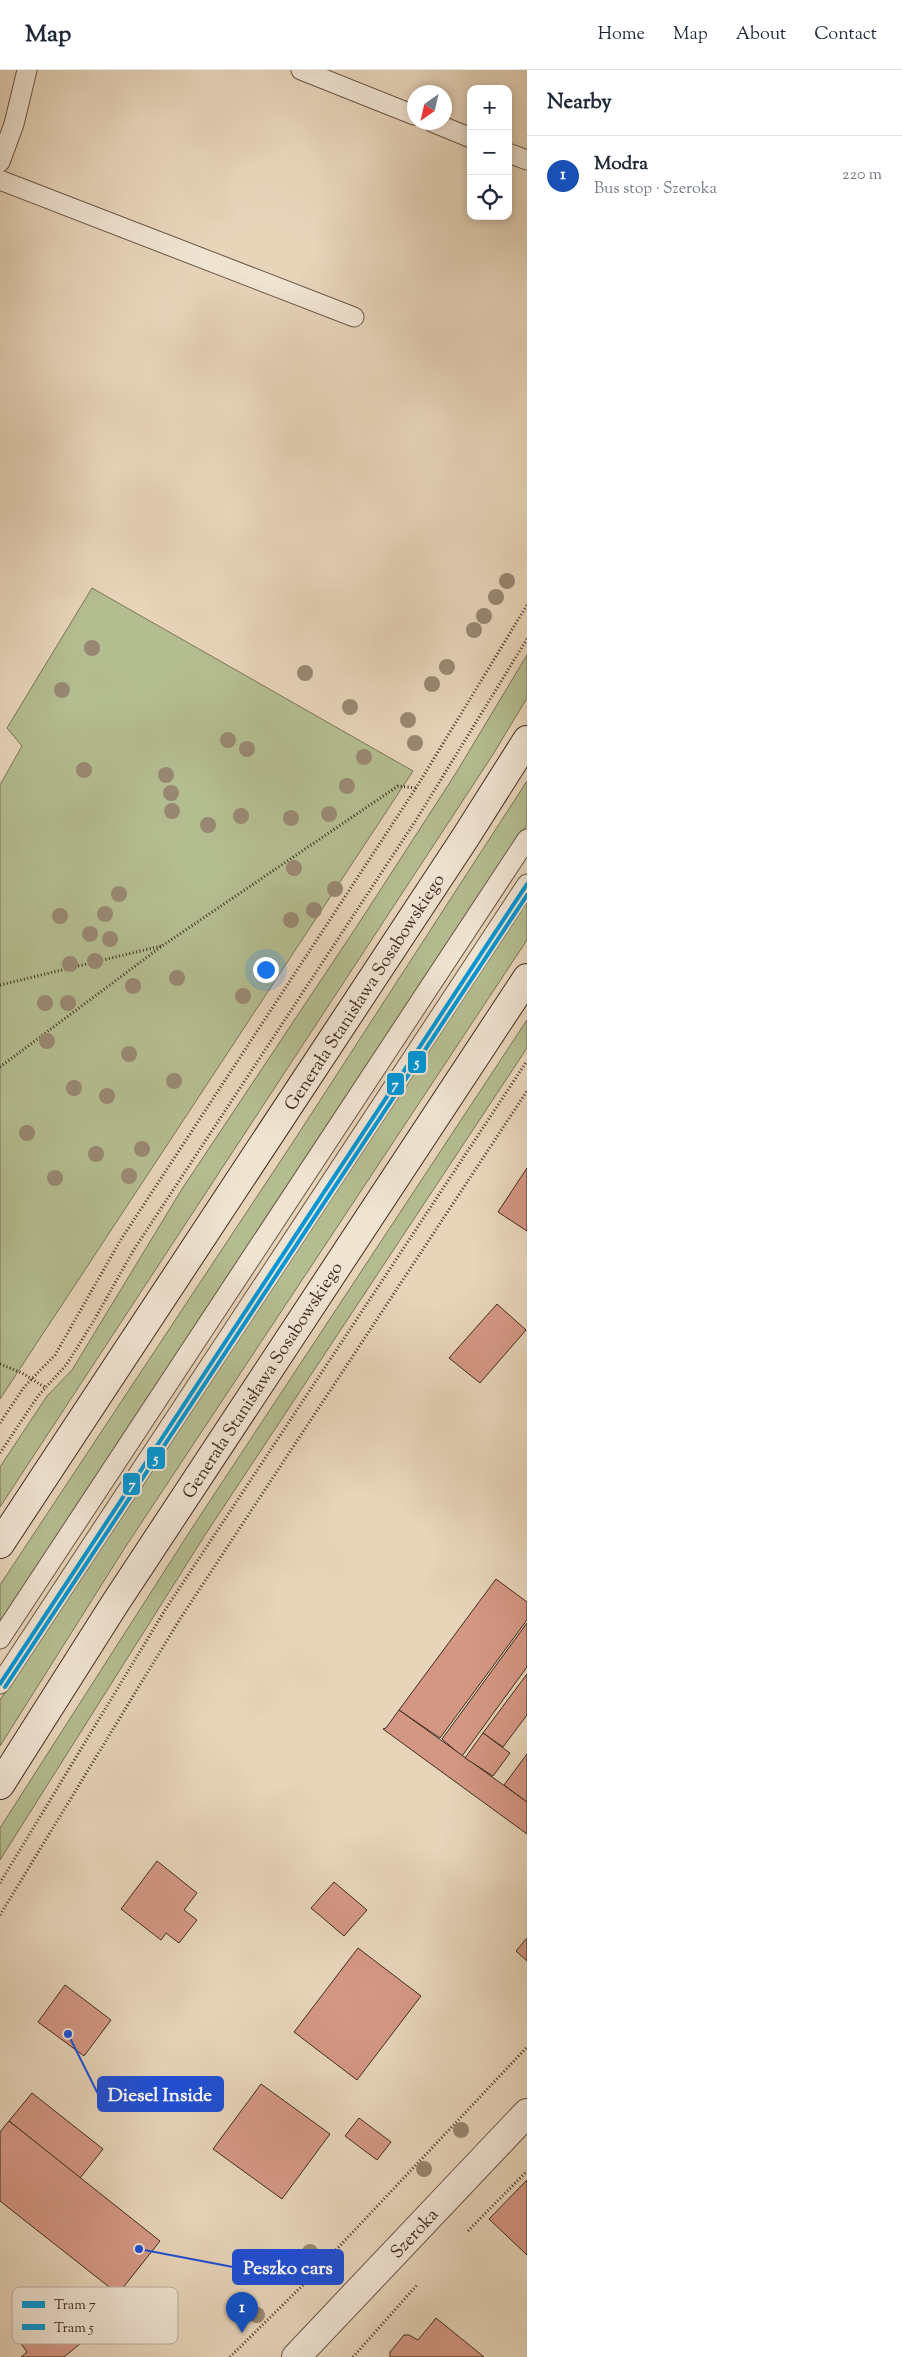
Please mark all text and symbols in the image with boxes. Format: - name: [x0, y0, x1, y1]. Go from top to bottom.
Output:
- text: Map: [25, 18, 71, 52]
- text: Home: [598, 22, 645, 48]
- text: Map: [673, 22, 708, 48]
- text: About: [736, 22, 786, 48]
- text: Contact: [814, 22, 877, 48]
- north arrow: [407, 85, 452, 130]
- map controls: [467, 85, 512, 220]
- button: +: [467, 85, 512, 130]
- text: Nearby: [547, 88, 612, 118]
- button: −: [467, 130, 512, 175]
- text: Modra: [594, 151, 648, 178]
- text: 1: [560, 164, 566, 187]
- text: 220 m: [842, 164, 882, 187]
- button: locate: [467, 175, 512, 220]
- text: Bus stop · Szeroka: [594, 178, 717, 201]
- street label: Generała Stanisława Sosabowskiego: [279, 869, 452, 1117]
- your location: [253, 957, 279, 983]
- line badge: 5: [407, 1050, 427, 1074]
- text: 5: [414, 1054, 420, 1074]
- line badge: 7: [386, 1072, 405, 1096]
- text: 7: [391, 1076, 399, 1096]
- street label: Generała Stanisława Sosabowskiego: [177, 1257, 350, 1505]
- line badge: 5: [146, 1446, 166, 1470]
- text: 5: [153, 1450, 159, 1470]
- line badge: 7: [122, 1472, 141, 1496]
- text: 7: [128, 1476, 136, 1496]
- callout: Diesel Inside: [98, 2077, 223, 2111]
- text: Diesel Inside: [108, 2083, 212, 2110]
- street label: Szeroka: [385, 2203, 446, 2265]
- callout: Peszko cars: [233, 2250, 343, 2284]
- text: Peszko cars: [243, 2256, 333, 2283]
- legend: [12, 2287, 178, 2344]
- pin: 1: [226, 2292, 258, 2333]
- text: Tram 7: [54, 2296, 96, 2316]
- text: Tram 5: [54, 2319, 94, 2339]

